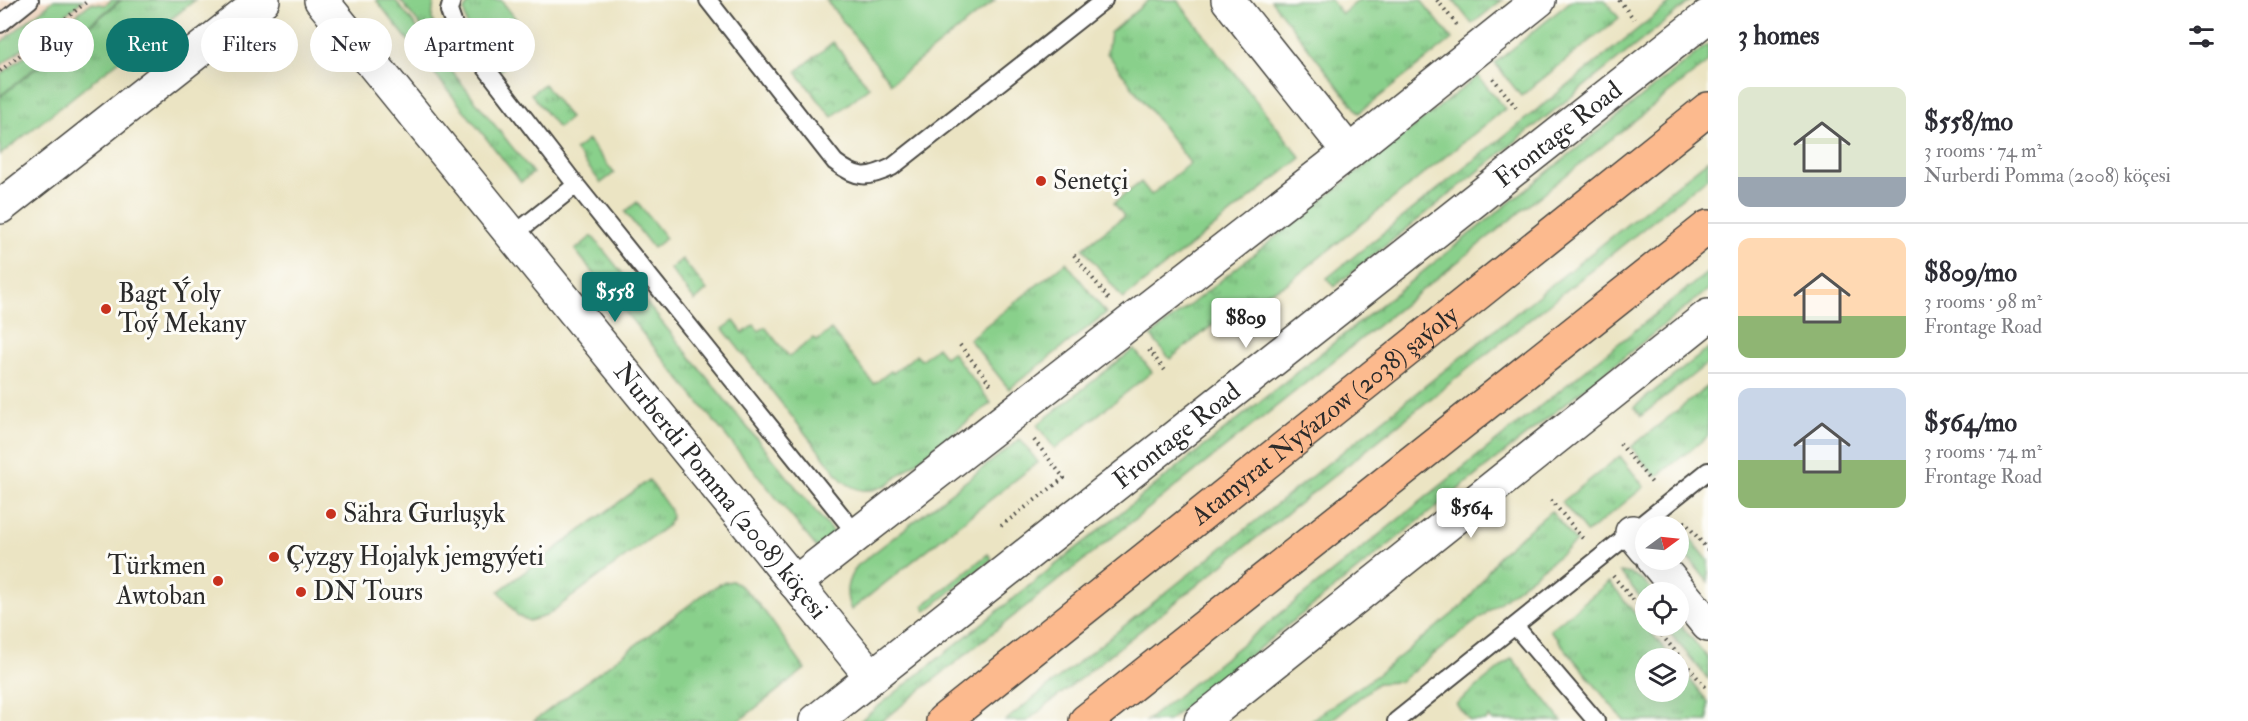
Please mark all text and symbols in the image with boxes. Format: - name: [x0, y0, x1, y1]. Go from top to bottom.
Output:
- chip: Buy: [18, 18, 94, 72]
- chip: Rent: [106, 18, 189, 72]
- chip: Filters: [201, 18, 298, 72]
- chip: New: [310, 18, 392, 72]
- chip: Apartment: [404, 18, 535, 72]
- text: 3 homes: [1738, 20, 1819, 52]
- icon: filters: [2185, 20, 2218, 53]
- street label: Frontage Road: [1488, 74, 1629, 195]
- text: $558/mo: [1924, 106, 2013, 138]
- icon: home: [1786, 111, 1858, 183]
- text: 3 rooms · 74 m²: [1924, 138, 2042, 163]
- text: Nurberdi Pomma (2008) köçesi: [1924, 163, 2171, 188]
- place label: Senetçi: [1053, 165, 1128, 197]
- marker: Senetçi: [1034, 174, 1048, 188]
- text: $809/mo: [1924, 257, 2017, 289]
- icon: home: [1786, 262, 1858, 334]
- pin: $558: [579, 272, 651, 323]
- place label: Bagt Ýoly Toý Mekany: [118, 276, 247, 340]
- text: $558: [596, 279, 634, 304]
- text: 3 rooms · 98 m²: [1924, 289, 2042, 314]
- pin: $809: [1210, 298, 1282, 349]
- street label: Atamyrat Nyýazow (2038) şaýoly: [1184, 299, 1465, 533]
- marker: Bagt Ýoly Toý Mekany: [99, 302, 113, 316]
- text: $809: [1225, 305, 1267, 330]
- text: Frontage Road: [1924, 314, 2042, 339]
- street label: Nurberdi Pomma (2008) köçesi: [607, 356, 834, 626]
- street label: Frontage Road: [1107, 375, 1247, 496]
- text: $564/mo: [1924, 407, 2017, 439]
- icon: home: [1786, 412, 1858, 484]
- text: 3 rooms · 74 m²: [1924, 439, 2042, 464]
- text: Frontage Road: [1924, 464, 2042, 489]
- pin: $564: [1435, 488, 1507, 539]
- text: $564: [1451, 495, 1491, 520]
- place label: Sähra Gurluşyk: [343, 498, 506, 530]
- marker: Sähra Gurluşyk: [324, 507, 338, 521]
- north arrow: [1635, 516, 1689, 570]
- map controls: [1635, 516, 1689, 702]
- place label: Çyzgy Hojalyk jemgyýeti: [286, 541, 544, 573]
- place label: Türkmen Awtoban: [108, 550, 206, 612]
- marker: Çyzgy Hojalyk jemgyýeti: [267, 550, 281, 564]
- marker: Türkmen Awtoban: [211, 574, 225, 588]
- place label: DN Tours: [313, 576, 423, 608]
- button: locate: [1635, 582, 1689, 636]
- marker: DN Tours: [294, 585, 308, 599]
- button: layers: [1635, 648, 1689, 702]

